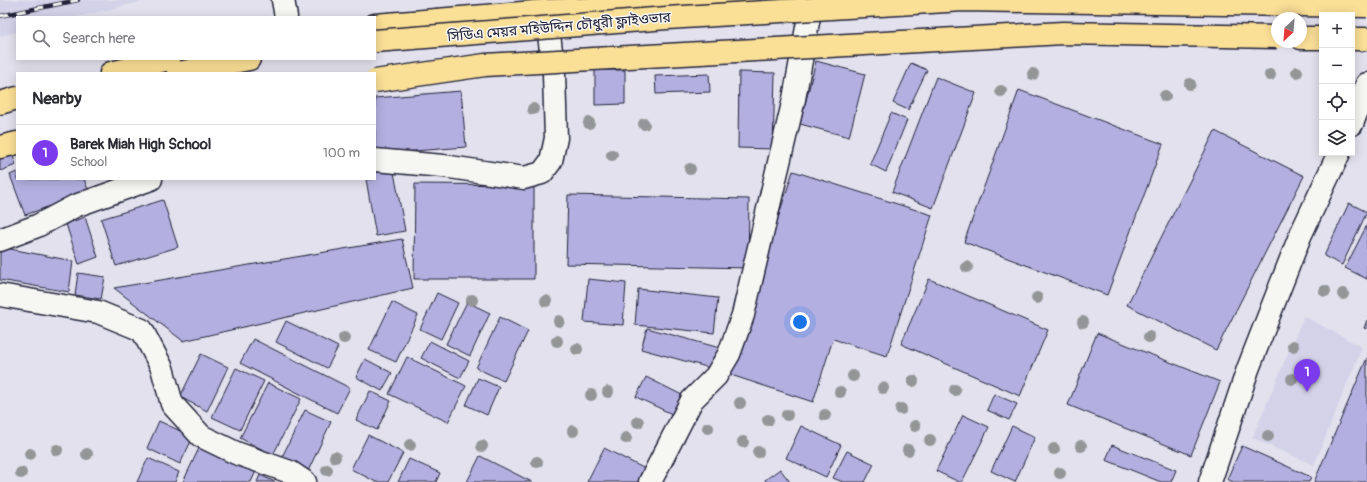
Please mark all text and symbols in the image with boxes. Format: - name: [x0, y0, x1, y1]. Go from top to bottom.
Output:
- street label: সিডিএ মেয়র মহিউদ্দিন চৌধুরী ফ্লাইওভার: [445, 9, 672, 45]
- north arrow: [1271, 12, 1307, 48]
- map controls: [1319, 12, 1355, 156]
- button: +: [1319, 12, 1355, 48]
- search box: [16, 16, 376, 60]
- icon: search: [30, 27, 52, 49]
- text: Search here: [62, 29, 135, 48]
- button: −: [1319, 48, 1355, 84]
- button: locate: [1319, 84, 1355, 120]
- text: Nearby: [32, 88, 81, 109]
- button: layers: [1319, 120, 1355, 156]
- text: Barek Miah High School: [70, 135, 211, 154]
- text: 1: [42, 145, 48, 161]
- text: 100 m: [323, 145, 360, 161]
- text: School: [70, 154, 107, 170]
- your location: [790, 312, 810, 332]
- pin: 1: [1294, 359, 1320, 392]

